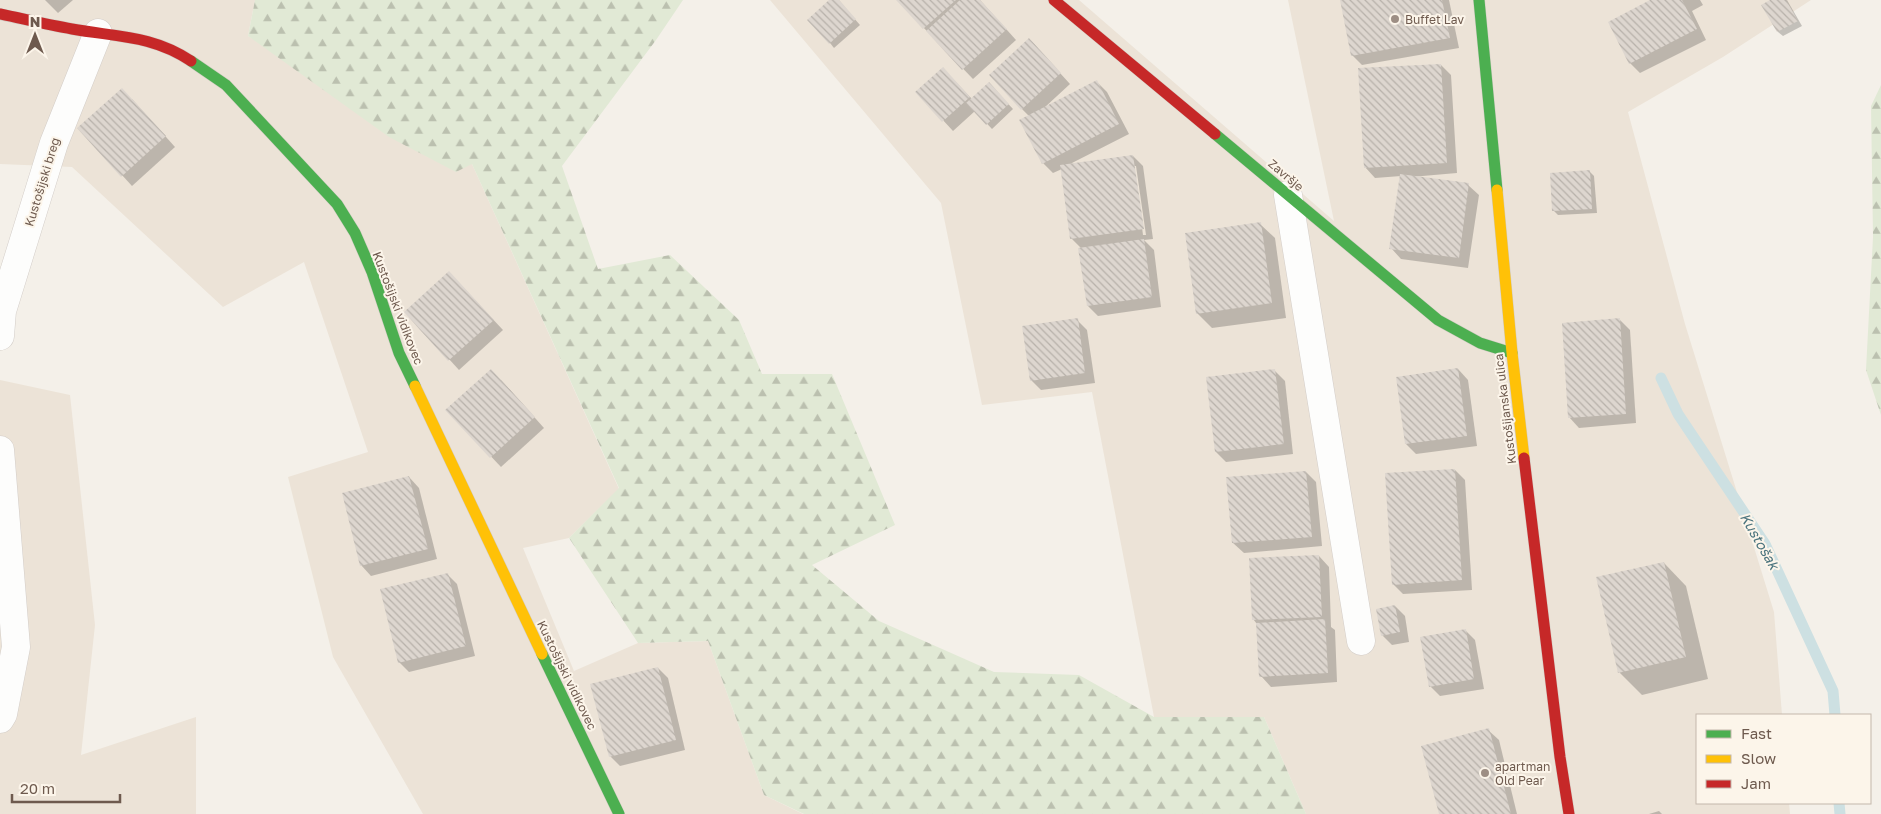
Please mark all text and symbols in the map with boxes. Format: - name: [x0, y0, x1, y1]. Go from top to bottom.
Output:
- north arrow: [10, 10, 60, 60]
- place label: Buffet Lav: [1405, 12, 1464, 27]
- text: N: [30, 13, 40, 30]
- marker: Buffet Lav: [1389, 13, 1401, 25]
- street label: Kustošijski breg: [21, 136, 63, 228]
- street label: Završje: [1265, 156, 1307, 194]
- street label: Kustošijski vidikovec: [370, 249, 427, 367]
- street label: Kustošijanska ulica: [1491, 353, 1519, 465]
- water label: Kustošak: [1737, 510, 1784, 574]
- street label: Kustošijski vidikovec: [534, 618, 600, 733]
- legend: [1696, 714, 1871, 804]
- text: Fast: [1741, 724, 1772, 742]
- text: Slow: [1741, 749, 1776, 767]
- place label: apartman Old Pear: [1495, 759, 1550, 788]
- marker: apartman Old Pear: [1479, 767, 1491, 779]
- scale bar: [12, 772, 120, 804]
- text: Jam: [1741, 774, 1771, 792]
- text: 20 m: [20, 779, 55, 797]

